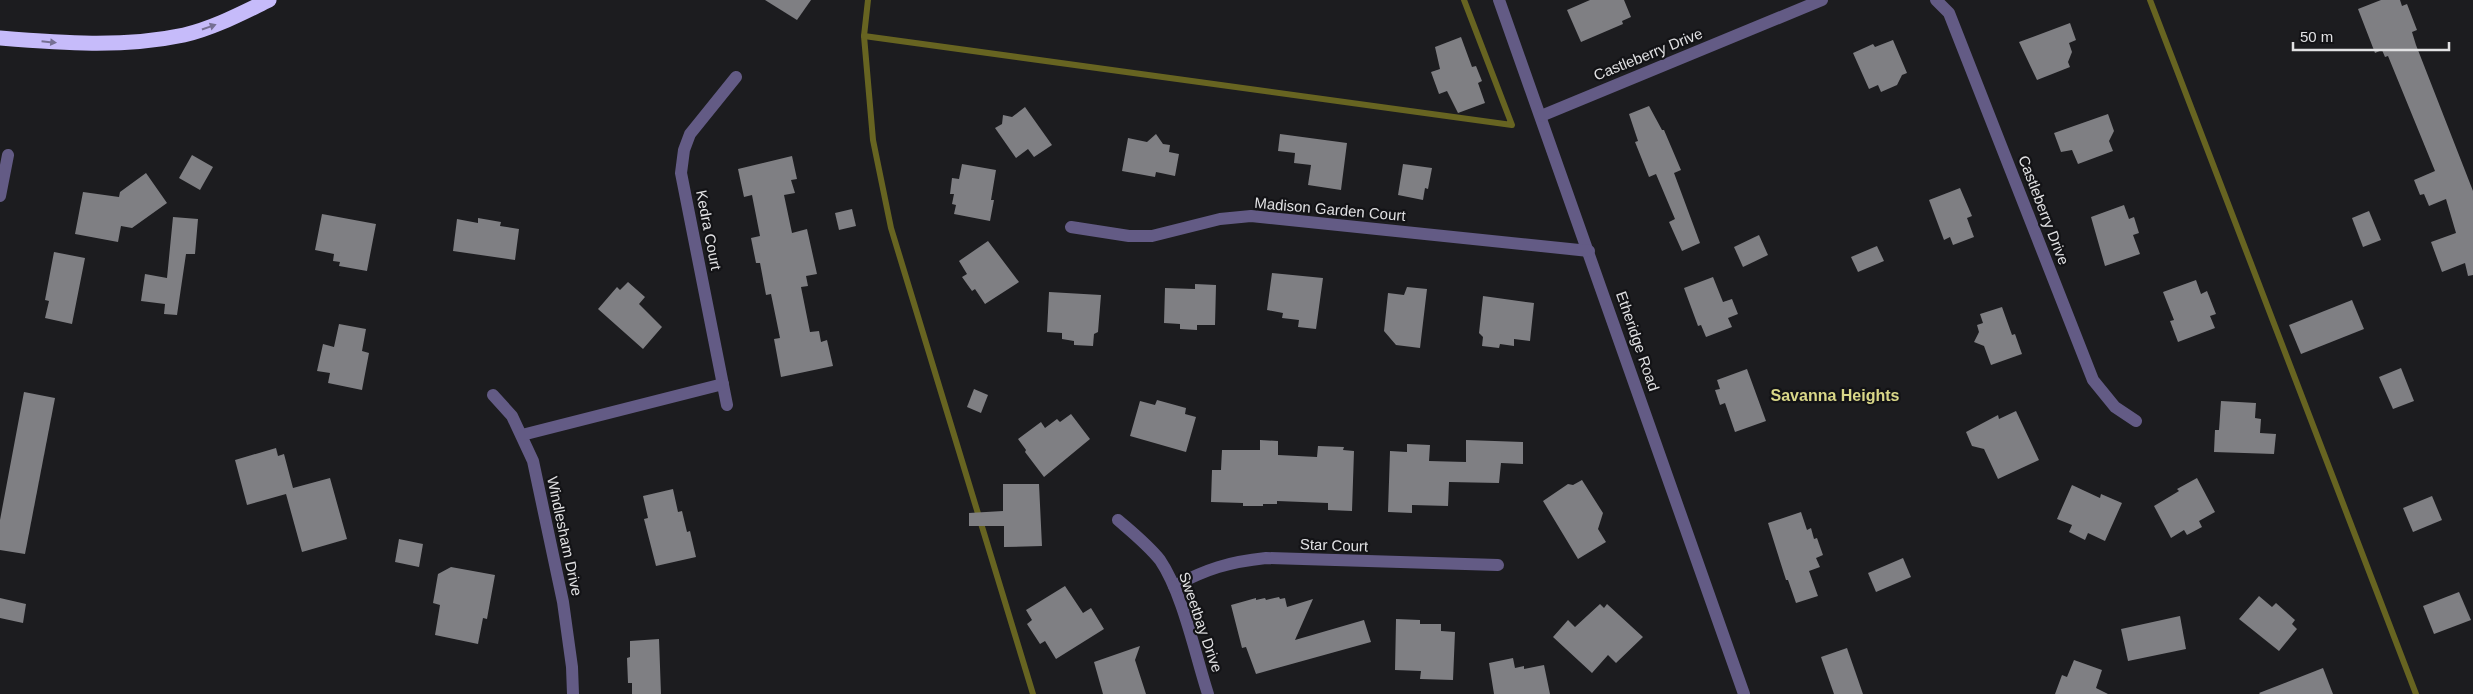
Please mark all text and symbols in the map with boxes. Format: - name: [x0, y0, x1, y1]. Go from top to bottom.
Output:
- scale bar: [2293, 20, 2449, 52]
- one-way arrow: [202, 22, 217, 30]
- street label: Castleberry Drive: [1591, 24, 1705, 84]
- text: 50 m: [2300, 28, 2333, 45]
- one-way arrow: [41, 38, 57, 46]
- street label: Castleberry Drive: [2015, 153, 2073, 267]
- street label: Kedra Court: [693, 189, 725, 272]
- street label: Madison Garden Court: [1254, 194, 1407, 224]
- street label: Etheridge Road: [1613, 289, 1663, 393]
- district label: Savanna Heights: [1771, 387, 1900, 404]
- street label: Windlesham Drive: [544, 475, 586, 597]
- street label: Star Court: [1300, 535, 1369, 555]
- street label: Sweetbay Drive: [1176, 570, 1226, 674]

